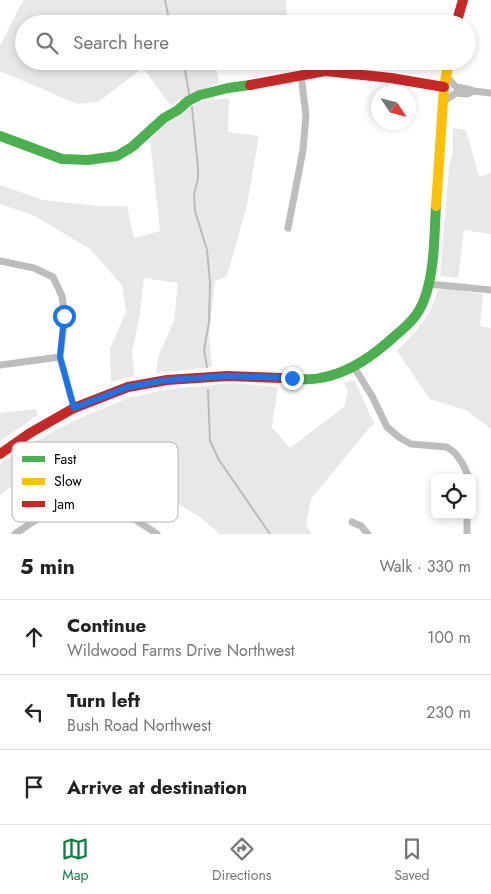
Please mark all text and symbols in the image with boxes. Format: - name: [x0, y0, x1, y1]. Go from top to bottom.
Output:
- search box: [15, 15, 476, 70]
- icon: search: [33, 29, 61, 57]
- text: Search here: [73, 29, 169, 56]
- north arrow: [371, 85, 416, 130]
- route start: [53, 305, 76, 328]
- route end: [281, 367, 304, 390]
- legend: [12, 442, 178, 522]
- text: Fast: [54, 449, 77, 469]
- text: Slow: [54, 471, 82, 491]
- map controls: [431, 474, 476, 519]
- button: locate: [431, 474, 476, 519]
- text: Jam: [52, 494, 75, 514]
- text: 5 min: [20, 552, 75, 582]
- text: Walk · 330 m: [380, 555, 471, 578]
- text: Continue: [67, 612, 146, 639]
- icon: ahead: [20, 623, 48, 651]
- text: 100 m: [427, 626, 471, 649]
- text: Wildwood Farms Drive Northwest: [67, 639, 295, 662]
- text: Turn left: [67, 687, 140, 714]
- icon: left: [20, 698, 48, 726]
- text: 230 m: [426, 701, 471, 724]
- text: Bush Road Northwest: [67, 714, 211, 737]
- icon: arrive: [20, 773, 48, 801]
- text: Arrive at destination: [67, 774, 247, 801]
- tab: Map: [61, 835, 89, 885]
- tab: Directions: [212, 835, 271, 885]
- tab: Saved: [394, 835, 430, 885]

